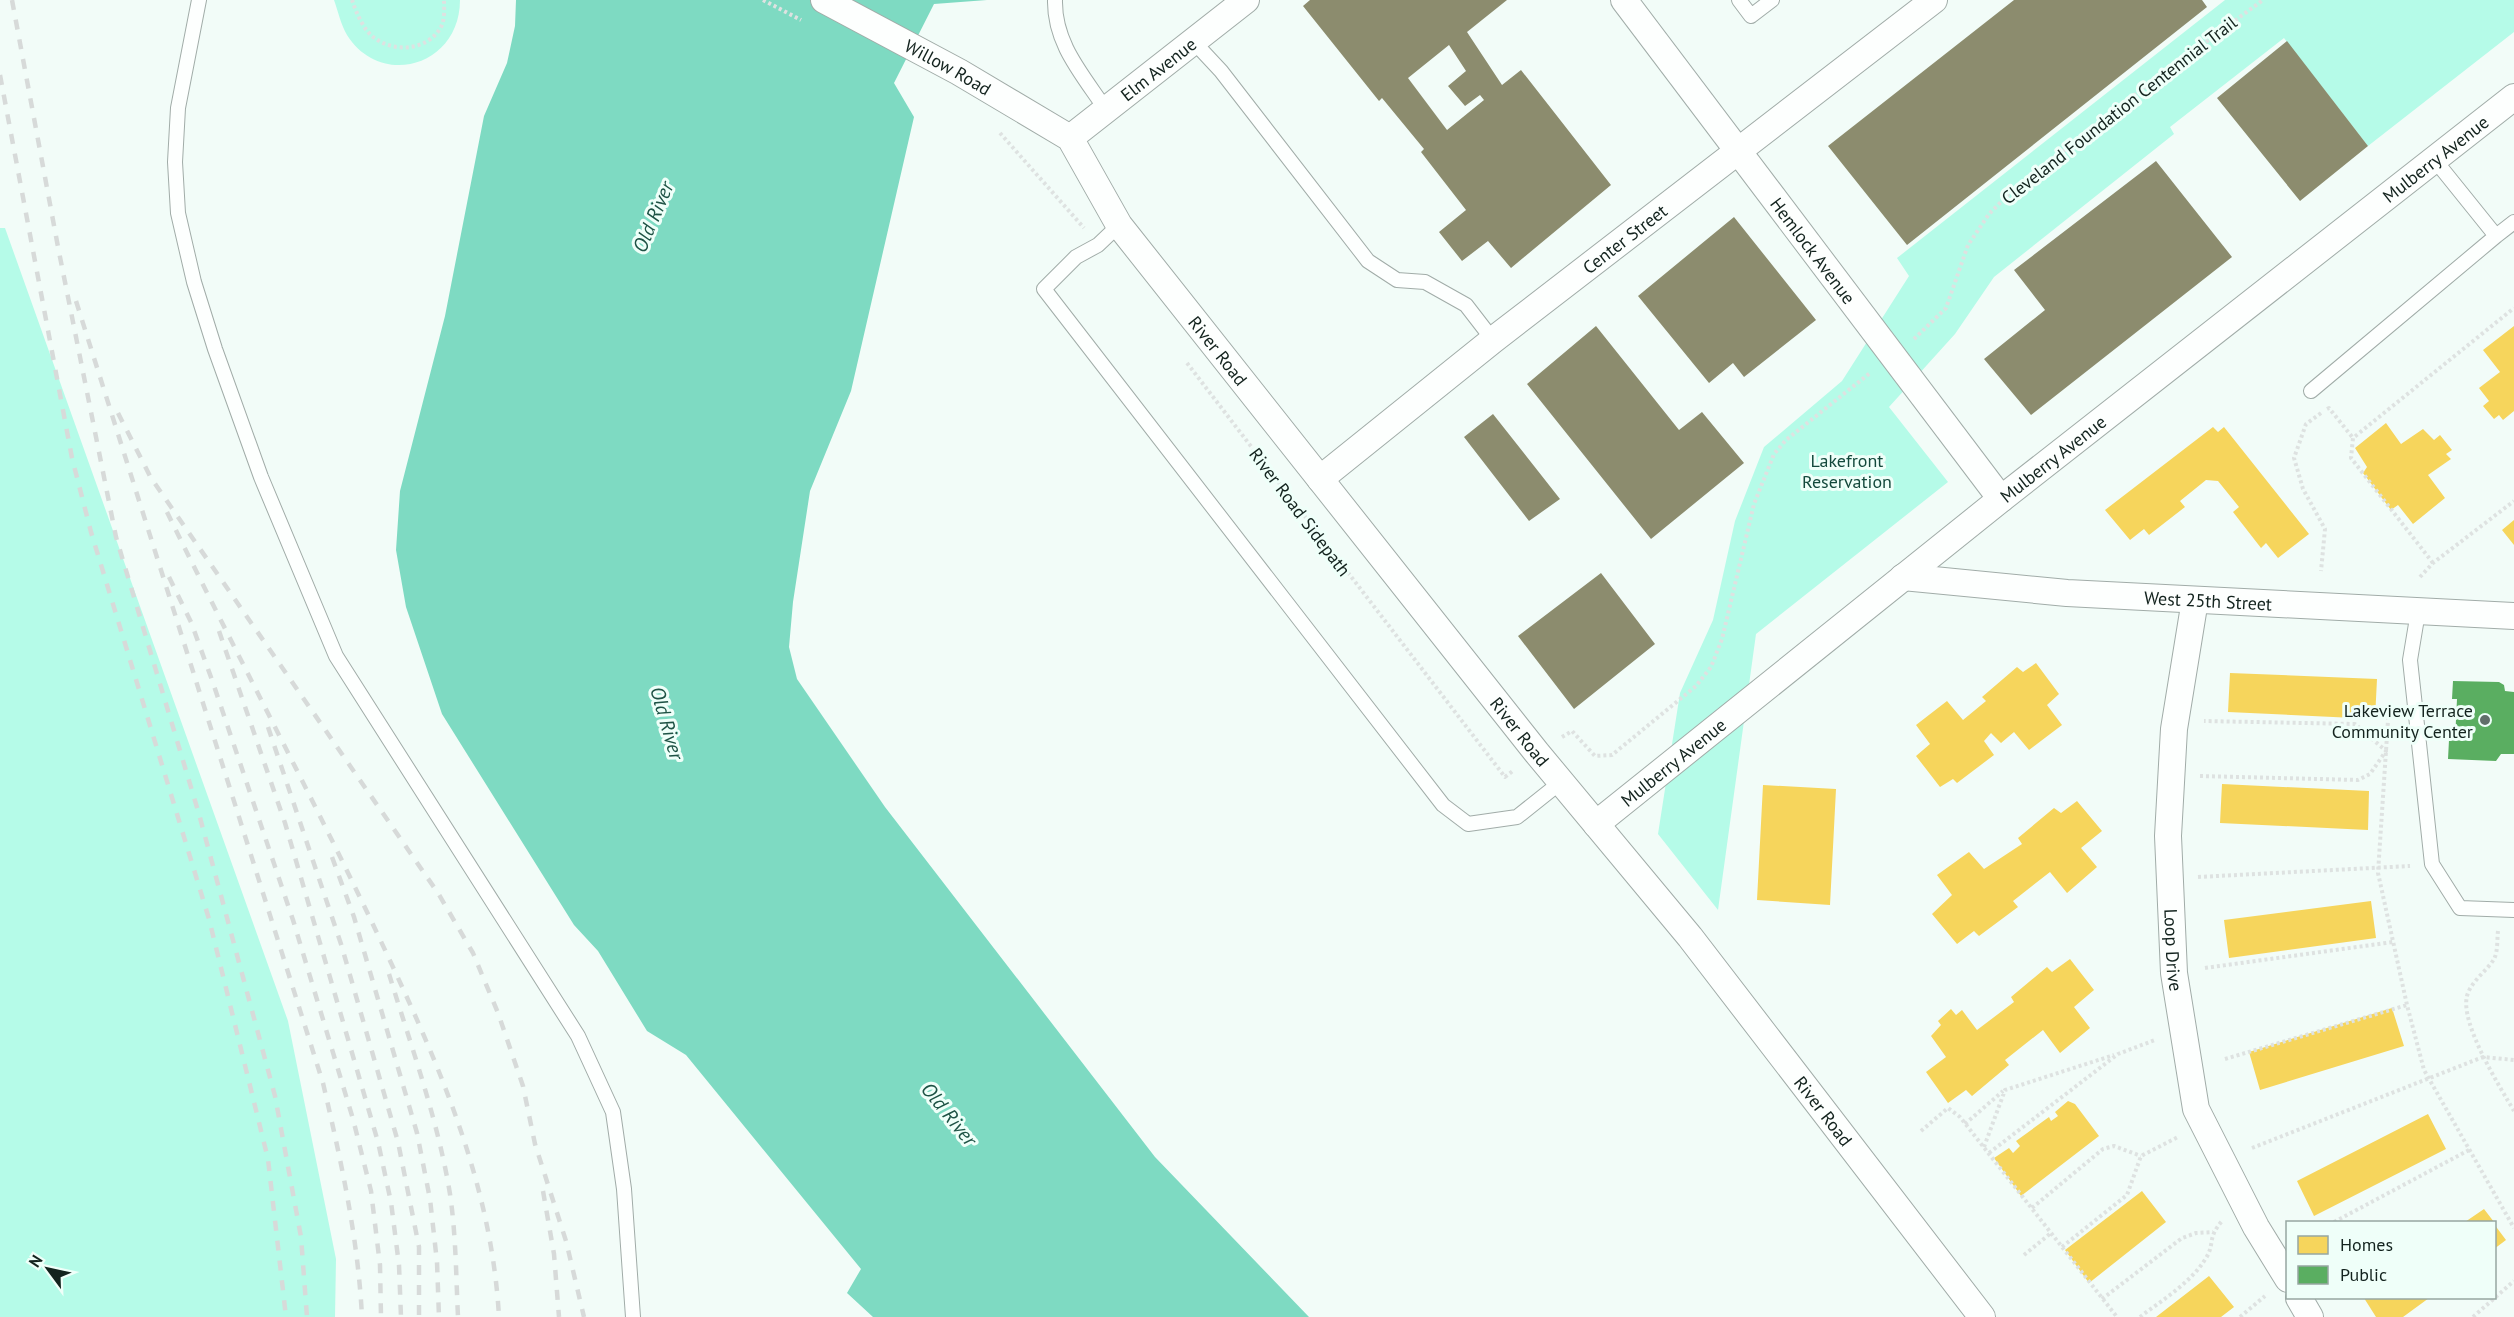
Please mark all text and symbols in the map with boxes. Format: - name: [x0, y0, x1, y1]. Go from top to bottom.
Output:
- street label: Cleveland Foundation Centennial Trail: [1997, 10, 2242, 209]
- street label: Elm Avenue: [1116, 32, 1201, 106]
- street label: Willow Road: [901, 34, 996, 100]
- street label: Mulberry Avenue: [2378, 110, 2493, 207]
- water label: Old River: [626, 176, 680, 256]
- street label: Hemlock Avenue: [1766, 193, 1861, 308]
- street label: Center Street: [1578, 199, 1671, 278]
- street label: River Road: [1184, 311, 1253, 390]
- street label: Mulberry Avenue: [1995, 410, 2110, 507]
- street label: River Road Sidepath: [1244, 443, 1356, 581]
- park label: Lakefront Reservation: [1802, 449, 1892, 493]
- street label: West 25th Street: [2143, 585, 2273, 615]
- water label: Old River: [644, 684, 690, 764]
- street label: River Road: [1485, 692, 1555, 771]
- place label: Lakeview Terrace Community Center: [2332, 699, 2473, 743]
- street label: Mulberry Avenue: [1616, 713, 1731, 811]
- marker: Lakeview Terrace Community Center: [2478, 713, 2492, 727]
- street label: Loop Drive: [2160, 908, 2188, 993]
- street label: River Road: [1789, 1071, 1858, 1150]
- water label: Old River: [915, 1077, 983, 1152]
- legend: [2286, 1221, 2496, 1299]
- text: Homes: [2340, 1233, 2393, 1256]
- north arrow: [18, 1239, 78, 1299]
- text: N: [24, 1251, 47, 1271]
- text: Public: [2340, 1263, 2387, 1286]

